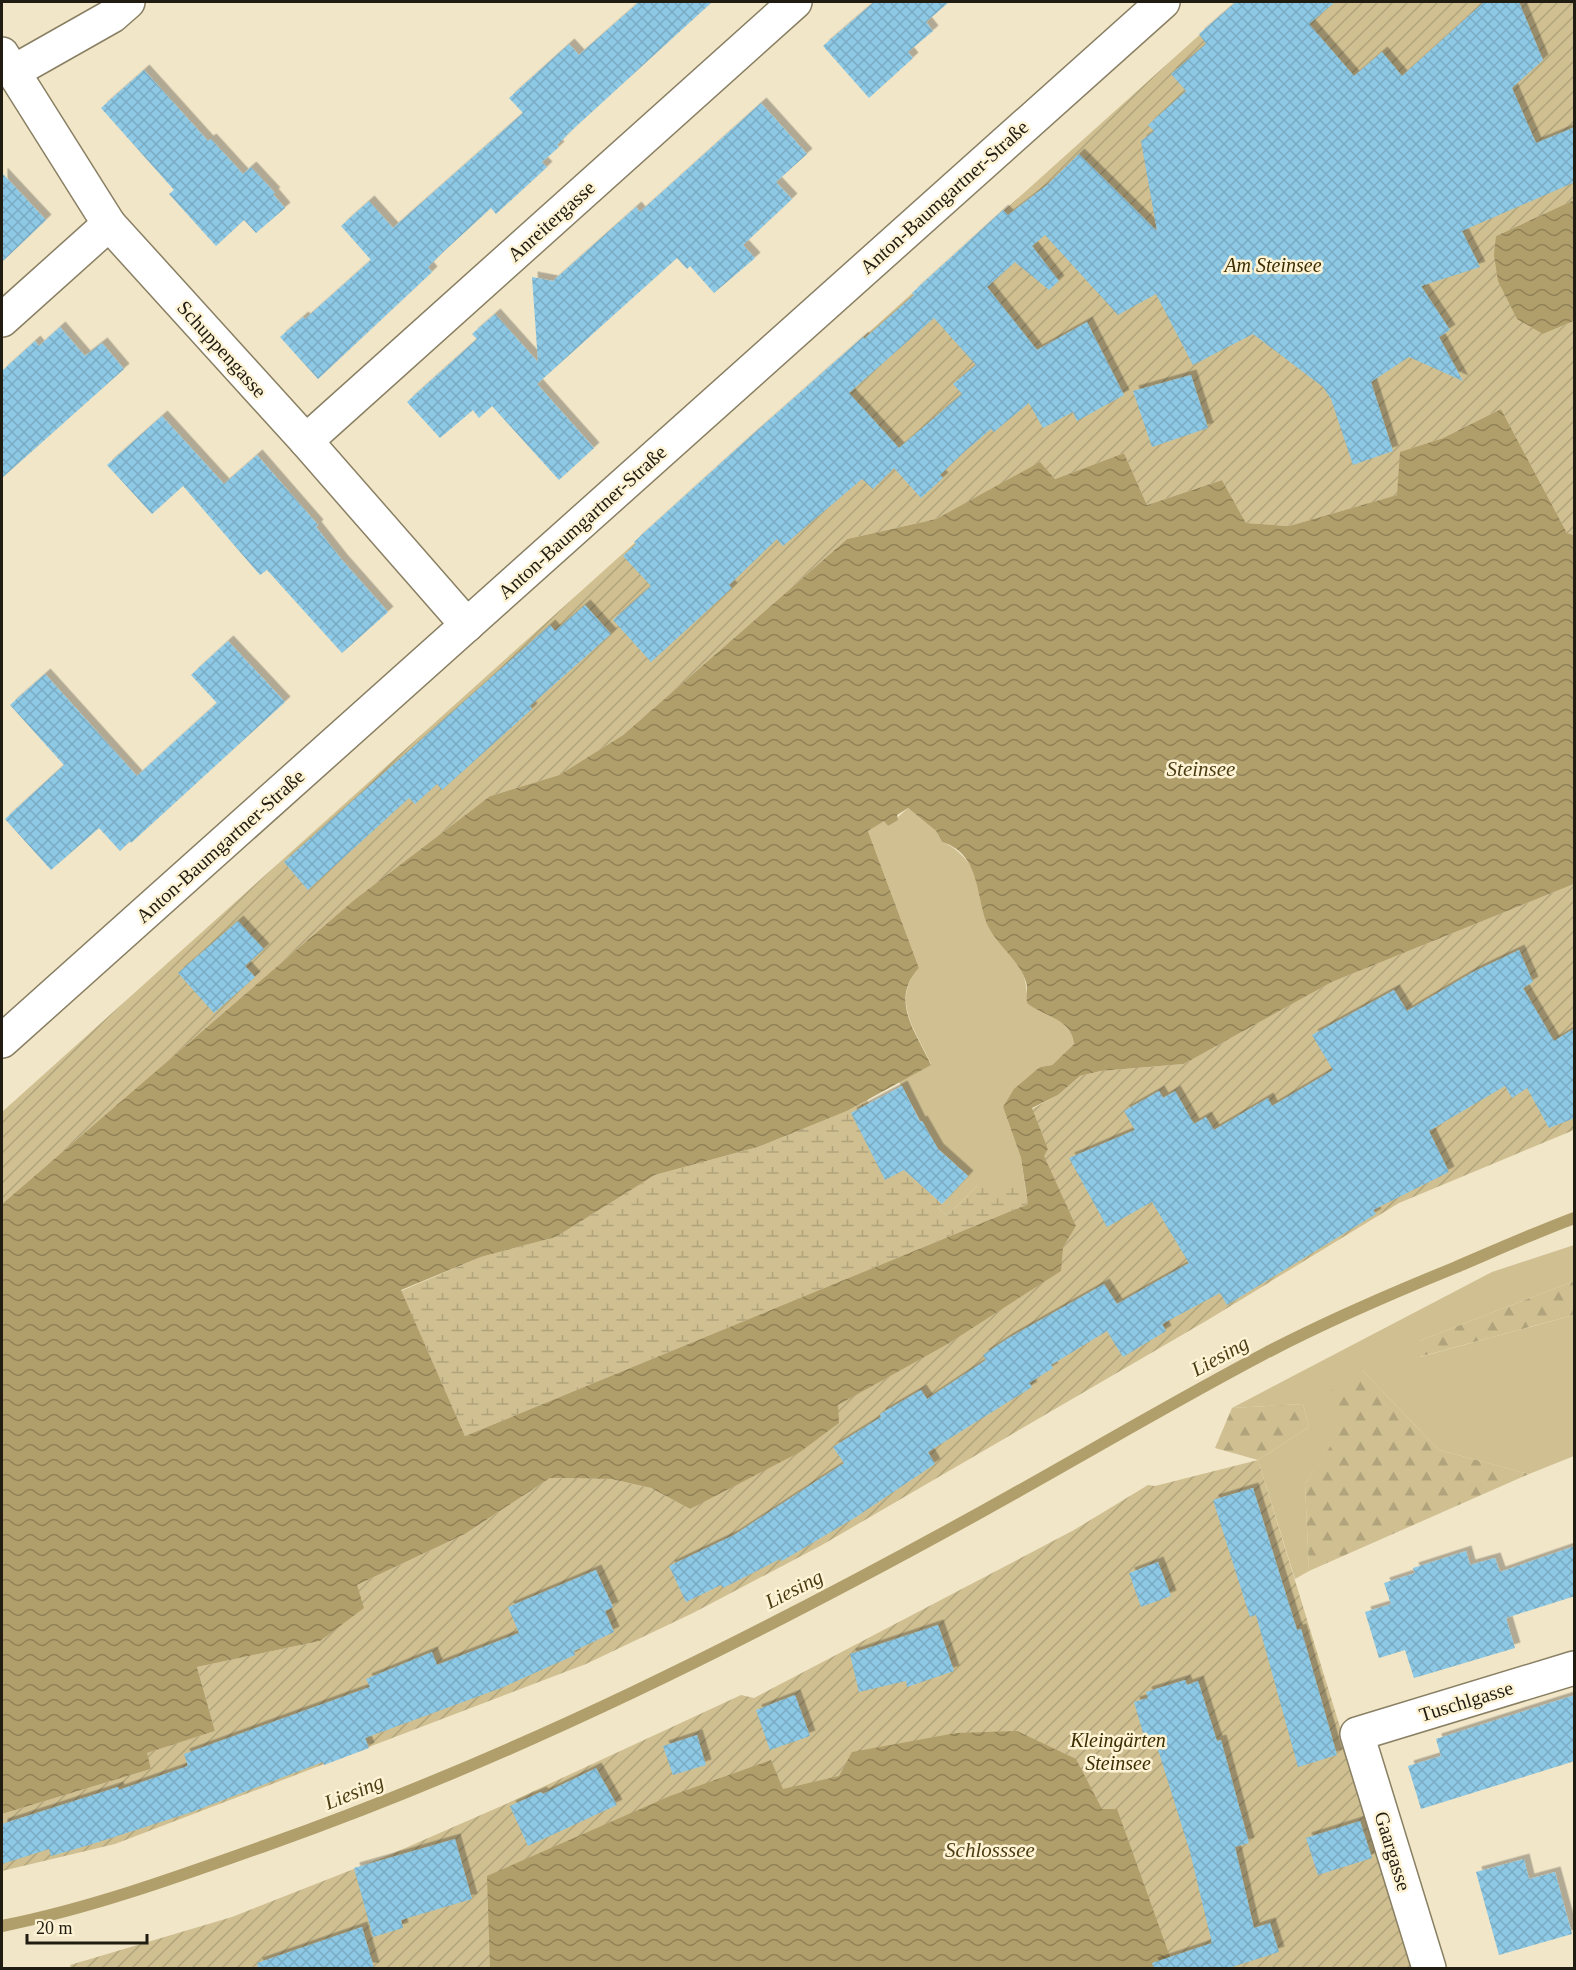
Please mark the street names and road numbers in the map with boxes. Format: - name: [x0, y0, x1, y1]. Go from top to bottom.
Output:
- street label: Anton-Baumgartner-Straße: [855, 116, 1033, 279]
- street label: Anreitergasse: [503, 176, 600, 267]
- street label: Schuppengasse: [172, 296, 271, 403]
- street label: Anton-Baumgartner-Straße: [493, 441, 671, 604]
- street label: Anton-Baumgartner-Straße: [131, 765, 309, 928]
- street label: Tuschlgasse: [1416, 1676, 1516, 1727]
- street label: Gaargasse: [1370, 1809, 1416, 1894]

